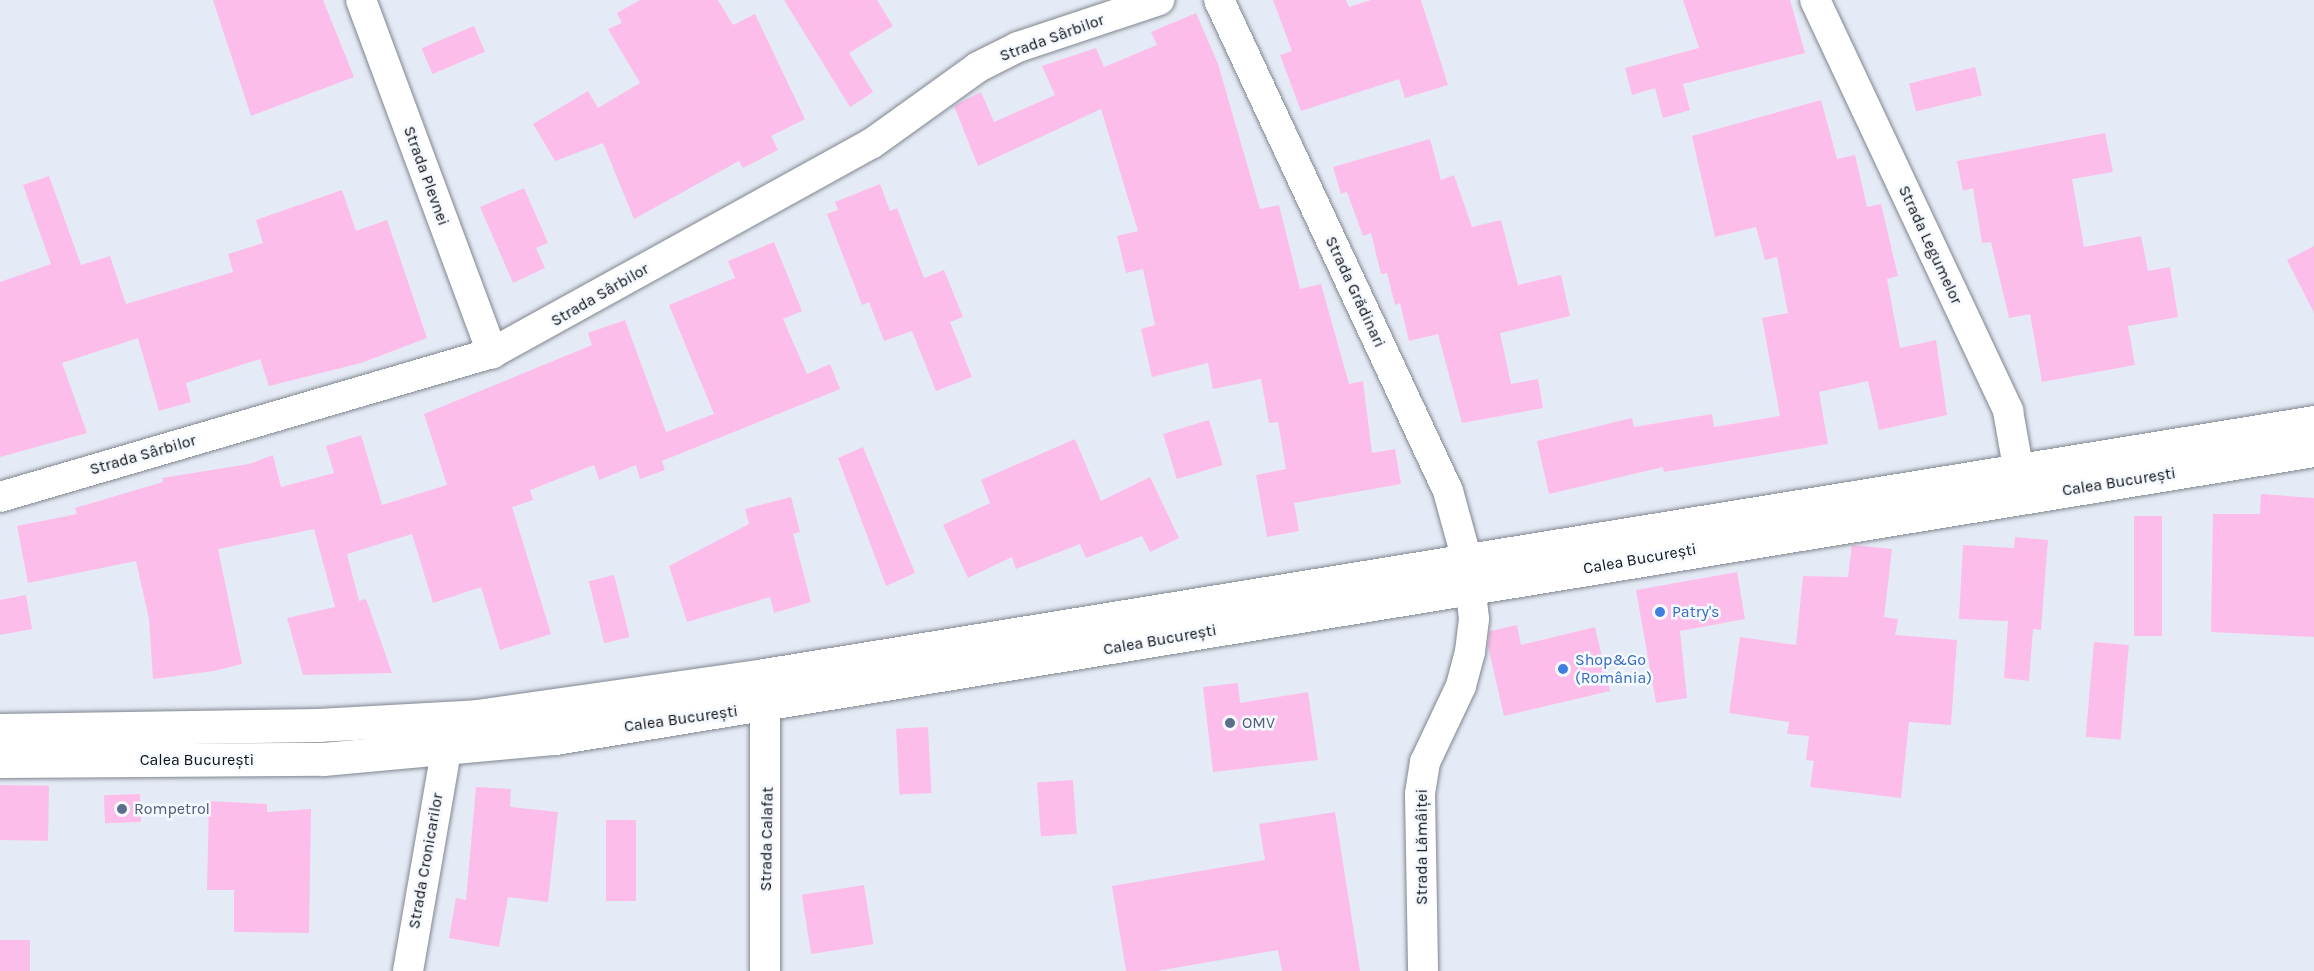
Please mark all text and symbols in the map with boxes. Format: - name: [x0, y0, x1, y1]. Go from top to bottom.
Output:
- street label: Strada Sârbilor: [997, 10, 1107, 66]
- street label: Strada Plevnei: [399, 124, 453, 228]
- street label: Strada Legumelor: [1894, 182, 1966, 308]
- street label: Strada Grădinari: [1321, 233, 1389, 351]
- street label: Strada Sârbilor: [548, 259, 652, 331]
- street label: Strada Sârbilor: [88, 431, 198, 479]
- street label: Calea București: [2061, 464, 2177, 500]
- street label: Calea București: [1582, 540, 1698, 578]
- place label: Patry's: [1672, 602, 1719, 622]
- marker: Patry's: [1653, 605, 1667, 619]
- street label: Calea București: [1102, 621, 1218, 659]
- place label: Shop&Go (România): [1575, 650, 1652, 688]
- marker: Shop&Go (România): [1556, 662, 1570, 676]
- street label: Calea București: [623, 702, 739, 736]
- place label: OMV: [1242, 713, 1275, 733]
- marker: OMV: [1223, 716, 1237, 730]
- street label: Calea București: [140, 750, 254, 770]
- street label: Strada Calafat: [756, 787, 778, 891]
- street label: Strada Lămâiței: [1412, 789, 1432, 905]
- street label: Strada Cronicarilor: [405, 792, 447, 930]
- place label: Rompetrol: [134, 799, 210, 819]
- marker: Rompetrol: [115, 802, 129, 816]

